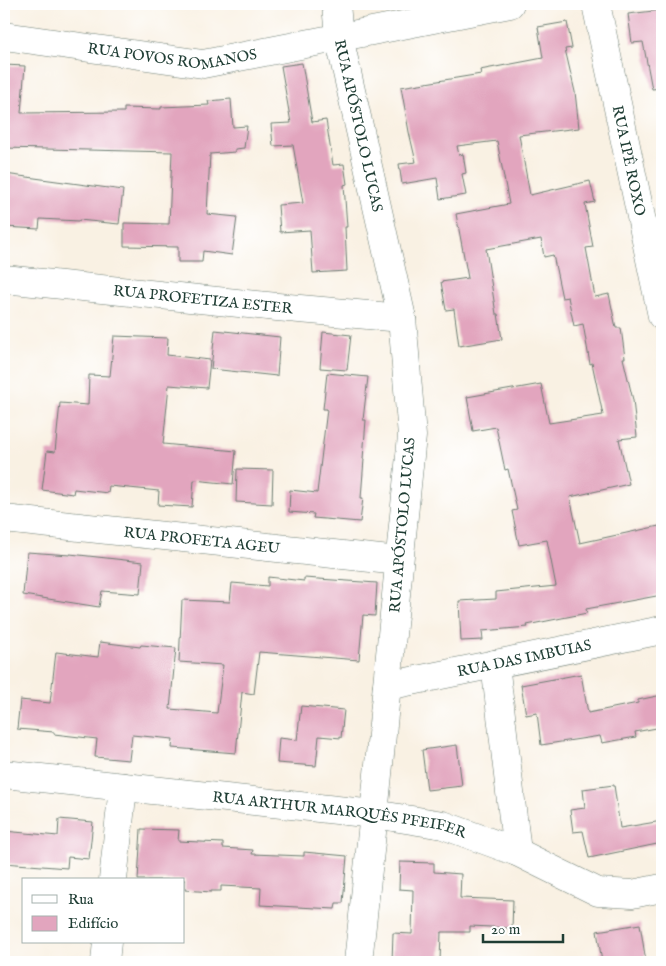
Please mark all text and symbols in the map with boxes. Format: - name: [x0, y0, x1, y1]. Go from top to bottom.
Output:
- street label: RUA APÓSTOLO LUCAS: [330, 38, 387, 214]
- street label: RUA POVOS ROMANOS: [86, 39, 258, 74]
- street label: RUA IPÊ ROXO: [608, 104, 650, 218]
- street label: RUA PROFETIZA ESTER: [112, 281, 294, 318]
- street label: RUA APÓSTOLO LUCAS: [385, 437, 420, 614]
- street label: RUA PROFETA AGEU: [123, 523, 281, 558]
- street label: RUA DAS IMBUIAS: [456, 636, 593, 681]
- street label: RUA ARTHUR MARQUÊS PFEIFER: [211, 788, 470, 843]
- legend: [22, 878, 185, 944]
- text: Rua: [68, 890, 94, 909]
- scale bar: [483, 911, 564, 943]
- text: Edifício: [68, 914, 118, 933]
- text: 20 m: [491, 920, 521, 939]

